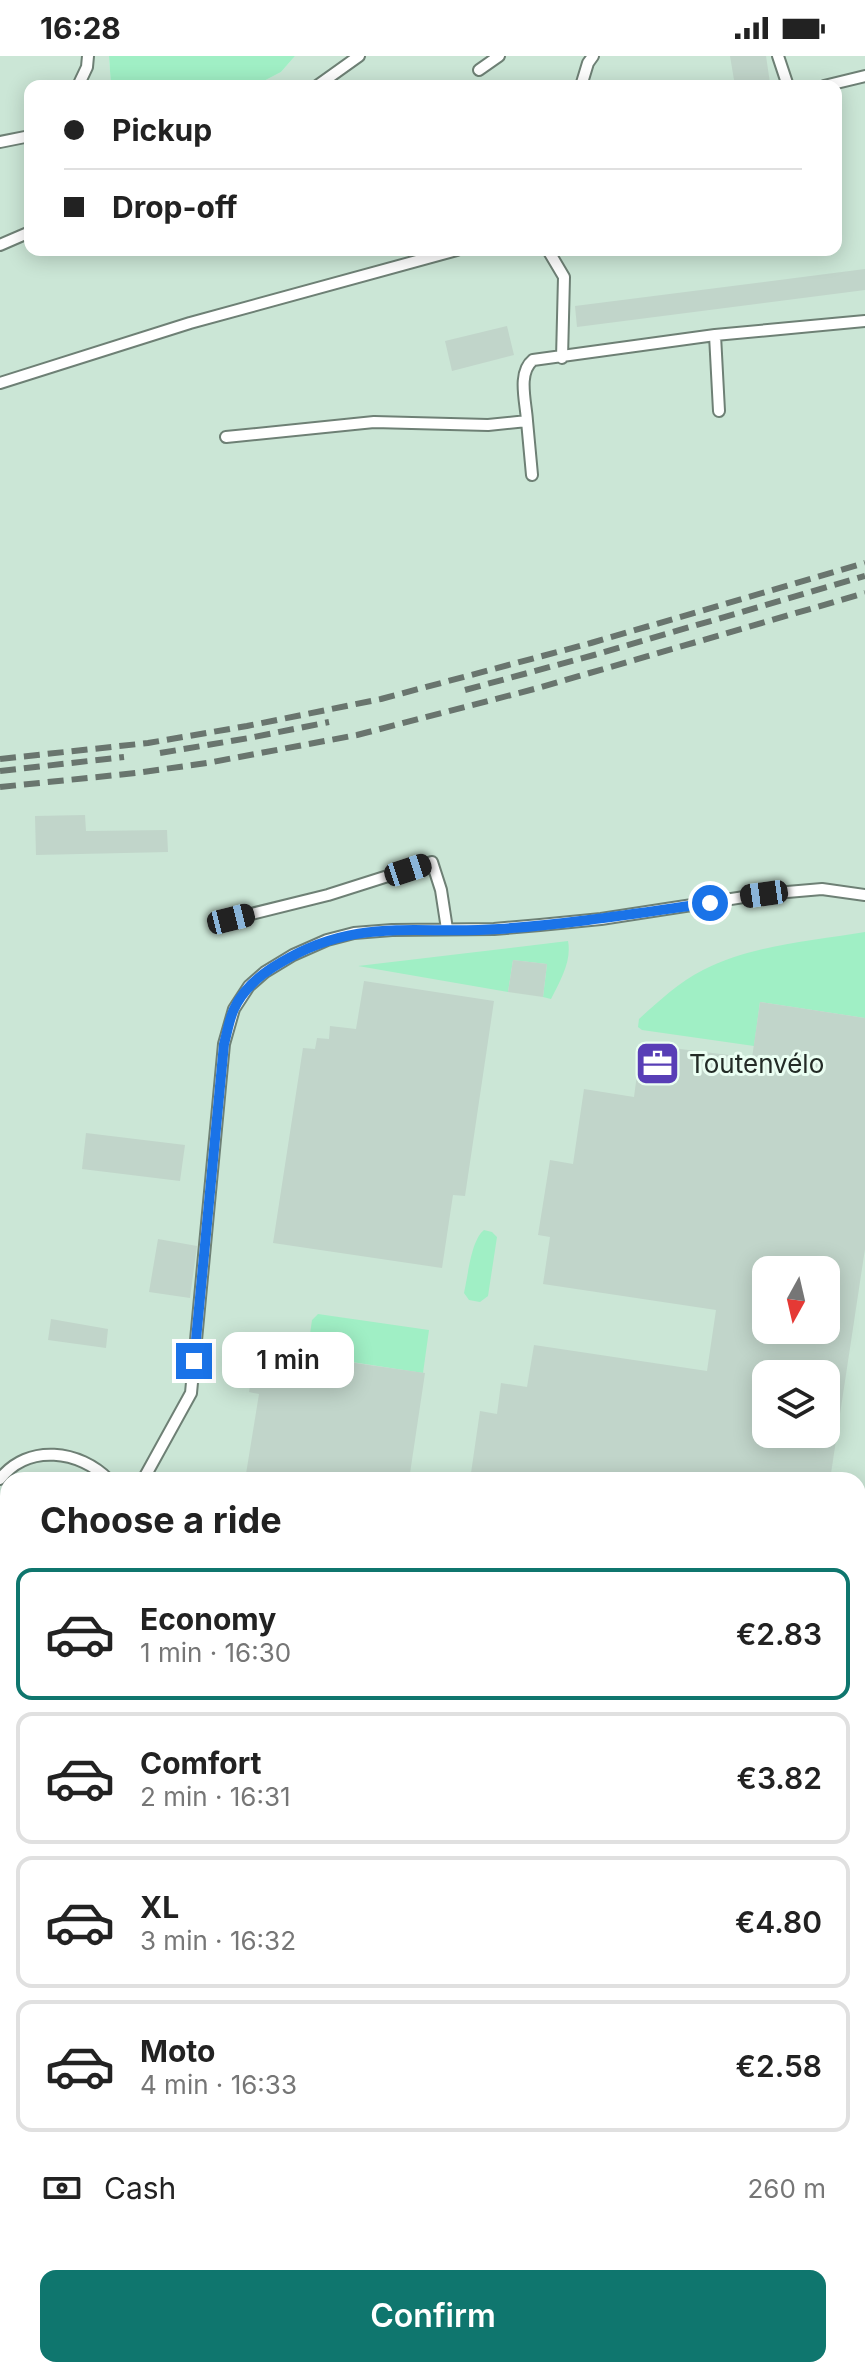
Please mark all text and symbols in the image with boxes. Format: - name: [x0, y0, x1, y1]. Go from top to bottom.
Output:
- text: 16:28: [40, 10, 121, 46]
- text: Pickup: [112, 112, 212, 148]
- text: Drop-off: [112, 189, 238, 225]
- car: [381, 851, 435, 889]
- car: [739, 879, 789, 909]
- route start: [692, 885, 728, 921]
- car: [205, 902, 257, 936]
- office icon: Toutenvélo: [634, 1039, 682, 1087]
- place label: Toutenvélo: [689, 1048, 824, 1079]
- north arrow: [752, 1256, 840, 1344]
- map controls: [752, 1256, 840, 1448]
- callout: 1 min: [222, 1333, 354, 1389]
- route end: [176, 1343, 212, 1379]
- text: 1 min: [256, 1344, 320, 1375]
- button: layers: [752, 1360, 840, 1448]
- text: Choose a ride: [40, 1498, 282, 1542]
- icon: car: [44, 1598, 116, 1670]
- text: Economy: [140, 1601, 276, 1637]
- text: €2.83: [736, 1616, 822, 1652]
- text: 1 min · 16:30: [140, 1637, 291, 1668]
- icon: car: [44, 1742, 116, 1814]
- text: Comfort: [140, 1745, 261, 1781]
- text: €3.82: [737, 1760, 822, 1796]
- text: 2 min · 16:31: [140, 1781, 291, 1812]
- icon: car: [44, 1886, 116, 1958]
- text: XL: [140, 1889, 179, 1925]
- text: €4.80: [735, 1904, 822, 1940]
- text: 3 min · 16:32: [140, 1925, 296, 1956]
- icon: car: [44, 2030, 116, 2102]
- text: Moto: [140, 2033, 215, 2069]
- text: €2.58: [736, 2048, 822, 2084]
- text: 4 min · 16:33: [140, 2069, 297, 2100]
- icon: cash: [40, 2166, 84, 2210]
- text: Cash: [104, 2170, 176, 2206]
- text: 260 m: [748, 2173, 826, 2204]
- button: Confirm: [40, 2270, 826, 2362]

